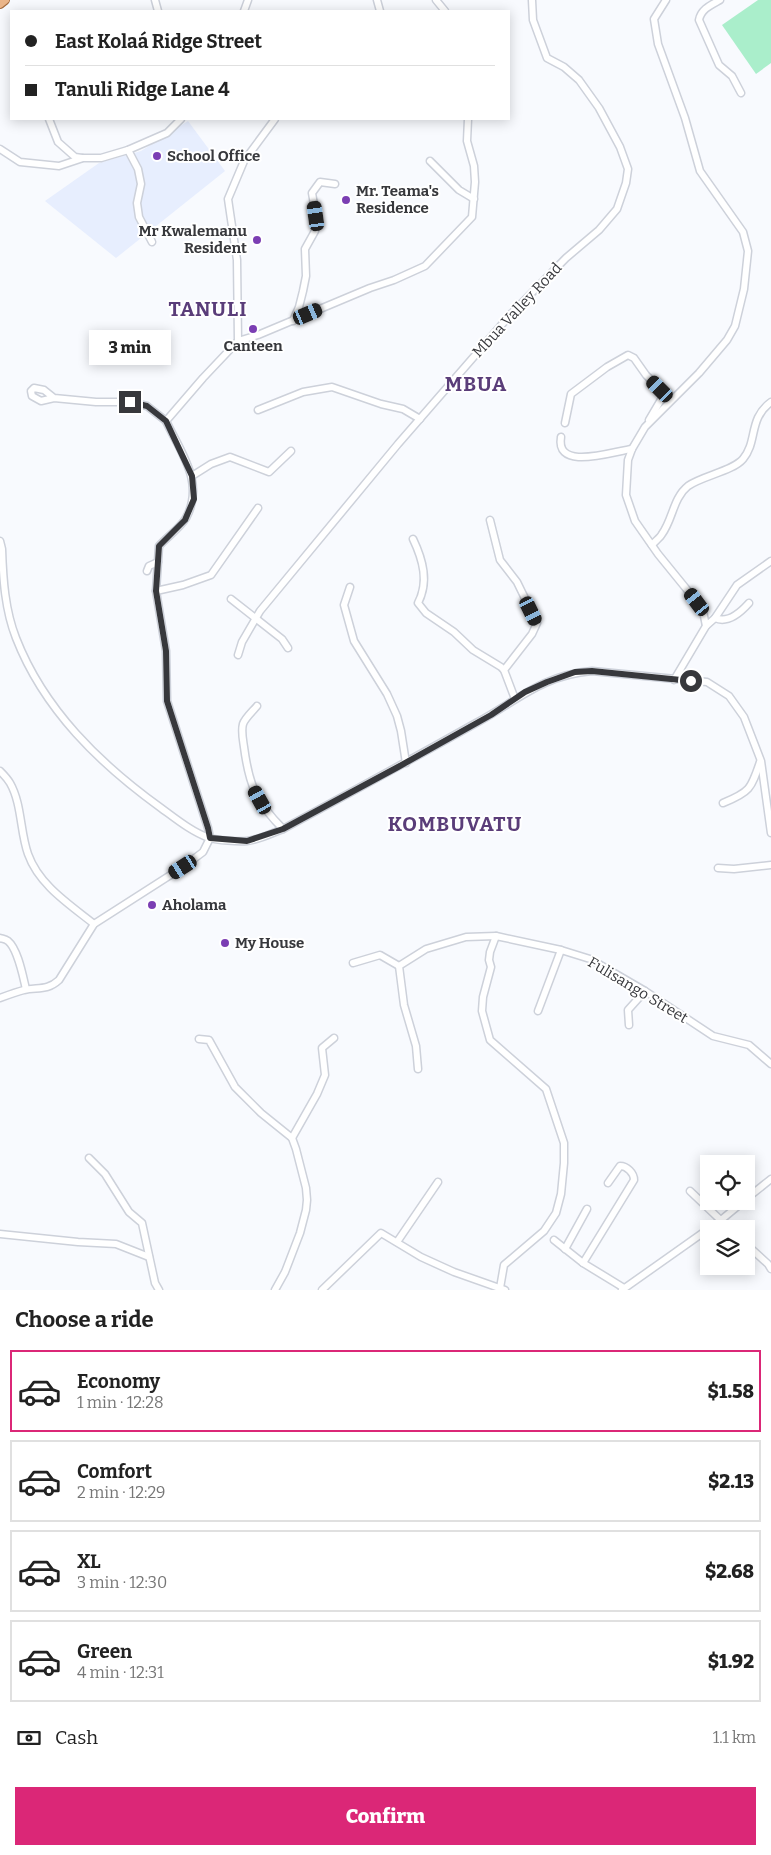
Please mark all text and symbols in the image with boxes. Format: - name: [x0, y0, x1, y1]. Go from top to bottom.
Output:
- text: East Kolaá Ridge Street: [55, 30, 262, 53]
- text: Tanuli Ridge Lane 4: [55, 78, 229, 101]
- place label: School Office: [167, 147, 260, 165]
- marker: School Office: [151, 150, 163, 162]
- place label: Mr. Teama's Residence: [356, 182, 439, 217]
- marker: Mr. Teama's Residence: [340, 194, 352, 206]
- car: [306, 200, 325, 232]
- place label: Mr Kwalemanu Resident: [139, 222, 248, 257]
- marker: Mr Kwalemanu Resident: [251, 234, 263, 246]
- street label: Mbua Valley Road: [469, 259, 565, 361]
- district label: TANULI: [169, 297, 247, 321]
- car: [291, 301, 324, 327]
- marker: Canteen: [247, 323, 259, 335]
- callout: 3 min: [89, 330, 171, 364]
- place label: Canteen: [223, 337, 283, 355]
- text: 3 min: [109, 338, 151, 357]
- district label: MBUA: [445, 372, 507, 396]
- car: [644, 373, 675, 405]
- route end: [119, 391, 141, 413]
- car: [681, 586, 712, 618]
- car: [517, 594, 544, 628]
- route start: [680, 670, 702, 692]
- car: [246, 783, 273, 817]
- district label: KOMBUVATU: [388, 812, 522, 836]
- car: [166, 853, 199, 881]
- place label: Aholama: [162, 896, 227, 914]
- marker: Aholama: [146, 899, 158, 911]
- place label: My House: [235, 934, 304, 952]
- marker: My House: [219, 937, 231, 949]
- street label: Fulisango Street: [585, 953, 692, 1027]
- map controls: [700, 1155, 755, 1275]
- button: locate: [700, 1155, 755, 1210]
- button: layers: [700, 1220, 755, 1275]
- text: Choose a ride: [15, 1306, 154, 1333]
- icon: car: [17, 1369, 62, 1414]
- text: Economy: [77, 1370, 160, 1393]
- text: $1.58: [708, 1380, 754, 1403]
- text: 1 min · 12:28: [77, 1393, 164, 1412]
- icon: car: [17, 1459, 62, 1504]
- text: Comfort: [77, 1460, 152, 1483]
- text: $2.13: [708, 1470, 754, 1493]
- text: 2 min · 12:29: [77, 1483, 166, 1502]
- icon: car: [17, 1549, 62, 1594]
- text: XL: [77, 1550, 101, 1573]
- text: $2.68: [705, 1560, 754, 1583]
- text: 3 min · 12:30: [77, 1573, 167, 1592]
- icon: car: [17, 1639, 62, 1684]
- text: Green: [77, 1640, 132, 1663]
- text: $1.92: [708, 1650, 754, 1673]
- text: 4 min · 12:31: [77, 1663, 164, 1682]
- icon: cash: [15, 1724, 43, 1752]
- text: Cash: [55, 1726, 98, 1749]
- text: 1.1 km: [713, 1728, 756, 1747]
- button: Confirm: [15, 1787, 756, 1845]

